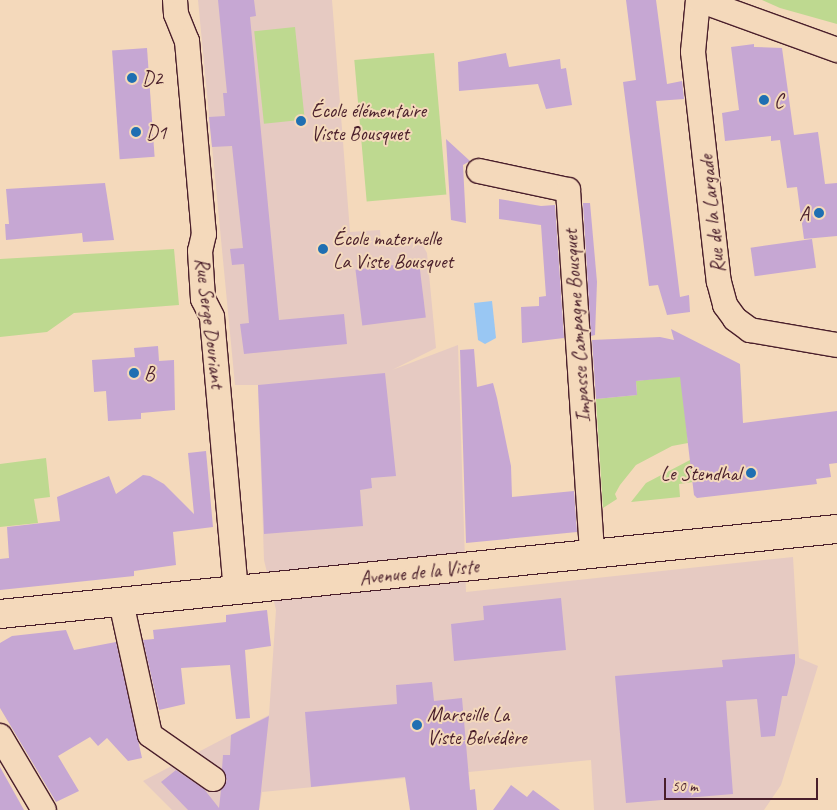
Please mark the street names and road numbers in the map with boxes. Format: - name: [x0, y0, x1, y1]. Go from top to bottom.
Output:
- street label: Rue de la Largade: [694, 154, 730, 274]
- street label: Impasse Campagne Bousquet: [558, 229, 596, 423]
- street label: Rue Serge Douriant: [190, 256, 230, 390]
- street label: Avenue de la Viste: [358, 554, 480, 590]

